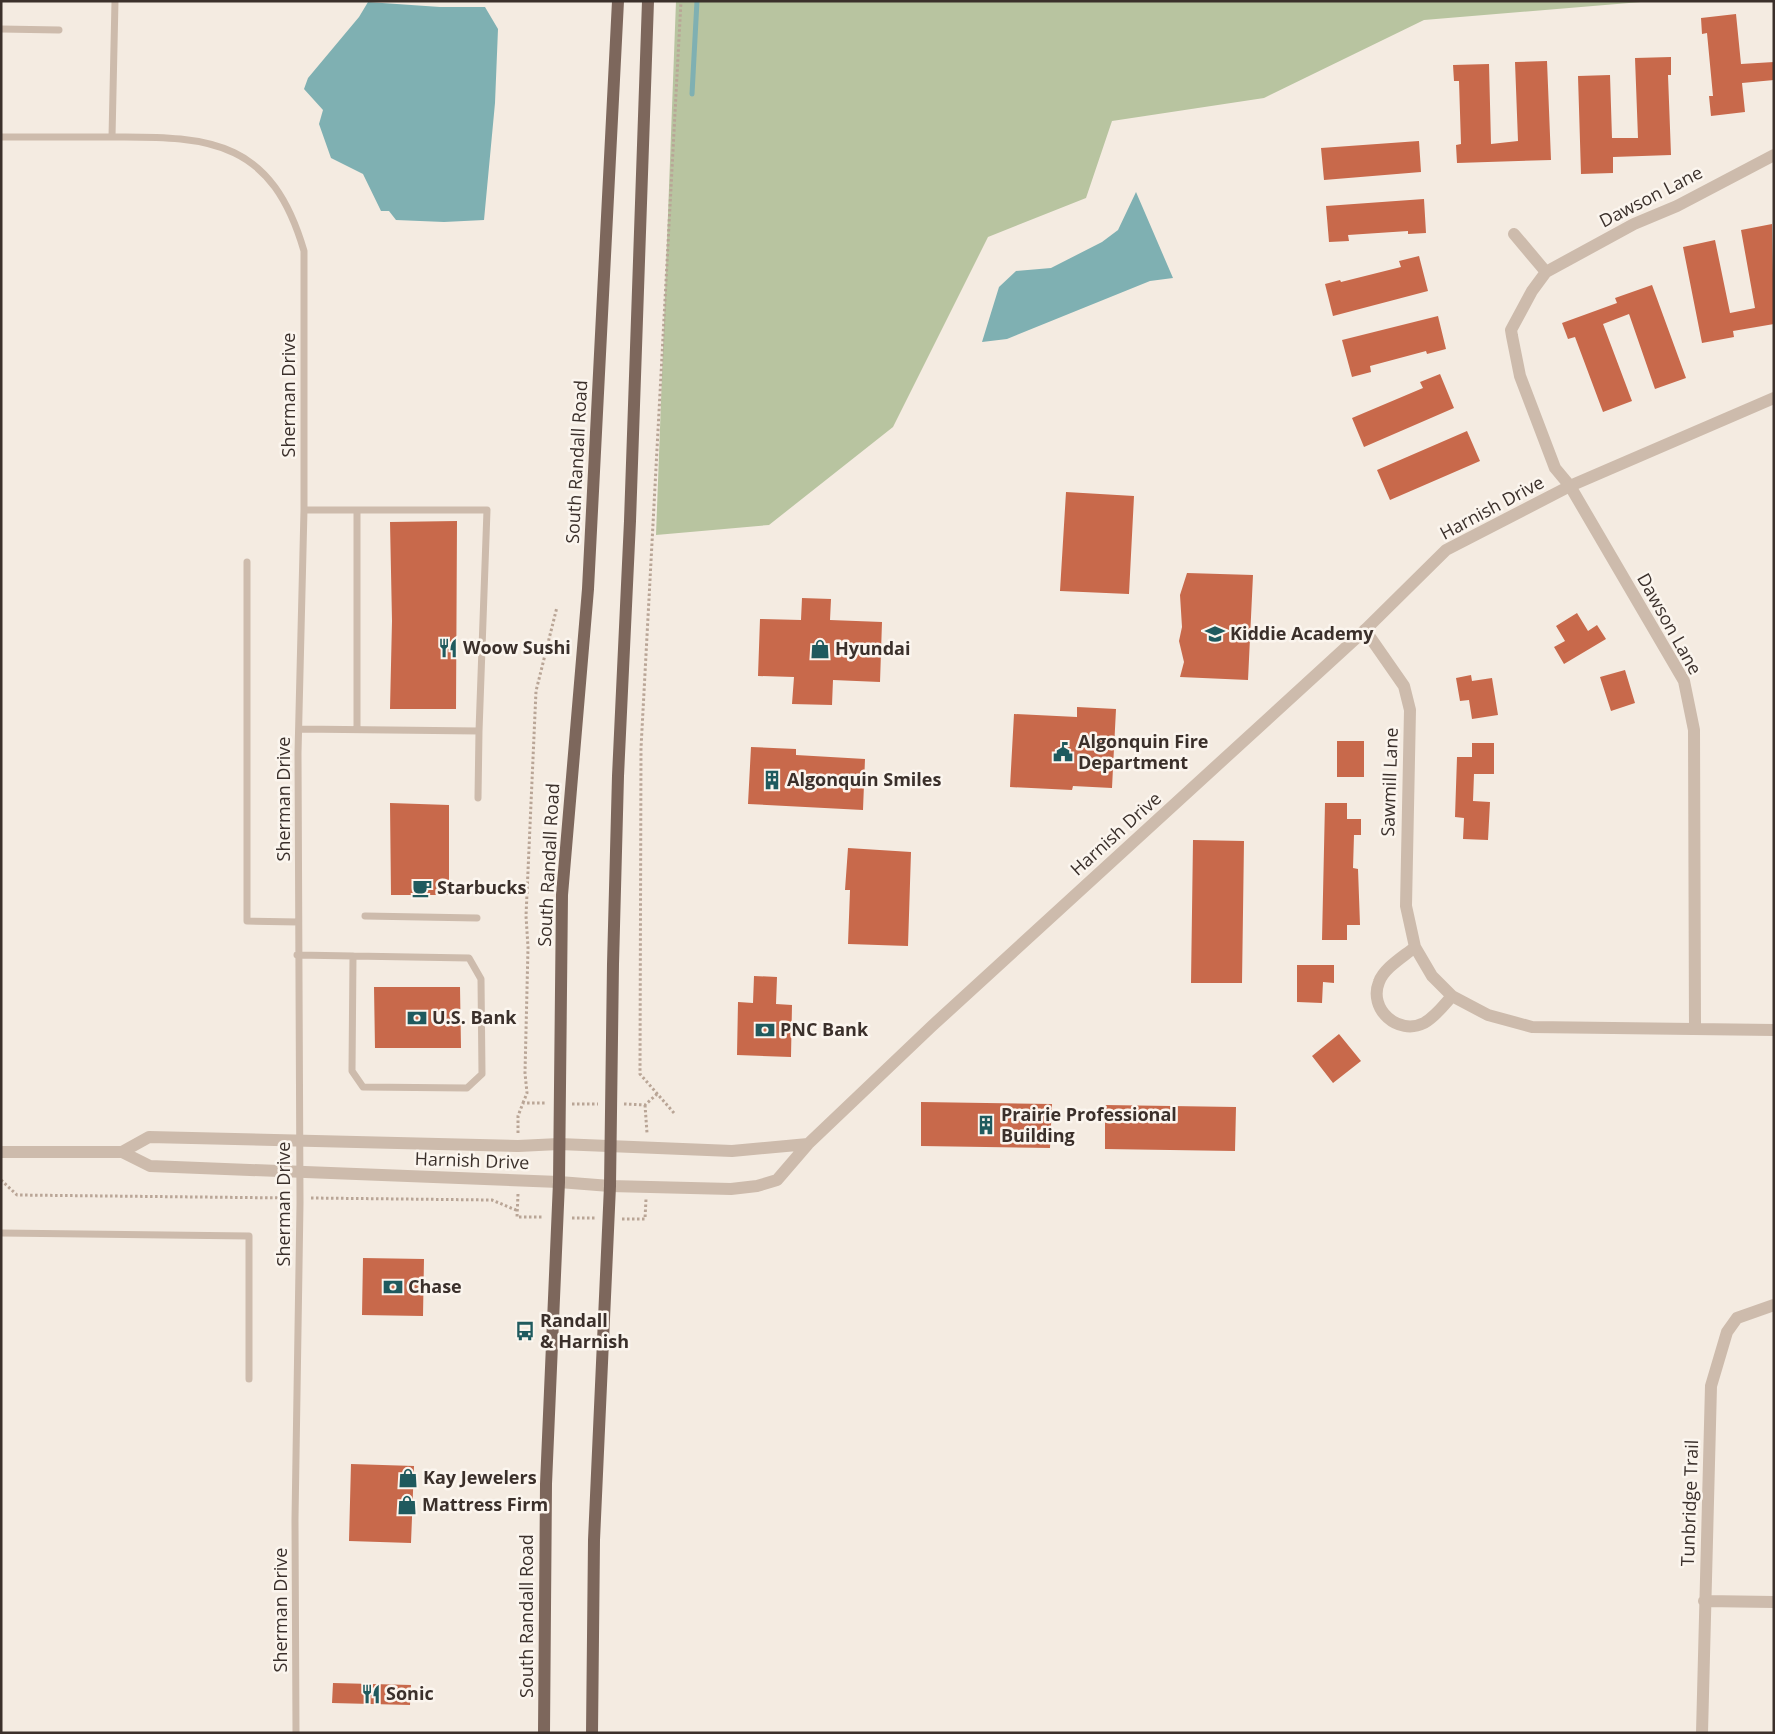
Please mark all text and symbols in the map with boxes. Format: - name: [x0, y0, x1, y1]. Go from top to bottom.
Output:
- street label: Dawson Lane: [1595, 160, 1706, 232]
- street label: Sherman Drive: [276, 333, 300, 457]
- street label: South Randall Road: [560, 380, 592, 544]
- street label: Harnish Drive: [1435, 470, 1548, 545]
- street label: Dawson Lane: [1632, 568, 1708, 679]
- place label: Kiddie Academy: [1230, 621, 1374, 645]
- school or university icon: Kiddie Academy: [1204, 623, 1226, 645]
- place label: Woow Sushi: [463, 635, 571, 659]
- place label: Hyundai: [835, 636, 910, 660]
- restaurant icon: Woow Sushi: [437, 637, 459, 659]
- shop icon: Hyundai: [809, 638, 831, 660]
- street label: Sawmill Lane: [1375, 727, 1403, 837]
- place label: Algonquin Fire Department: [1078, 729, 1208, 774]
- street label: Sherman Drive: [271, 737, 295, 861]
- public building icon: Algonquin Fire Department: [1052, 741, 1074, 763]
- place label: Algonquin Smiles: [787, 767, 941, 791]
- building icon: Algonquin Smiles: [761, 769, 783, 791]
- street label: South Randall Road: [532, 783, 564, 947]
- street label: Harnish Drive: [1065, 786, 1166, 881]
- place label: Starbucks: [437, 875, 526, 899]
- cafe icon: Starbucks: [411, 877, 433, 899]
- place label: U.S. Bank: [432, 1005, 517, 1029]
- bank icon: U.S. Bank: [406, 1007, 428, 1029]
- place label: PNC Bank: [780, 1017, 869, 1041]
- bank icon: PNC Bank: [754, 1019, 776, 1041]
- place label: Prairie Professional Building: [1001, 1102, 1177, 1147]
- building icon: Prairie Professional Building: [975, 1114, 997, 1136]
- street label: Sherman Drive: [271, 1142, 295, 1266]
- street label: Harnish Drive: [414, 1146, 530, 1174]
- place label: Chase: [408, 1274, 462, 1298]
- bank icon: Chase: [382, 1276, 404, 1298]
- place label: Randall & Harnish: [540, 1308, 629, 1353]
- bus stop icon: Randall & Harnish: [514, 1320, 536, 1342]
- street label: Tunbridge Trail: [1675, 1439, 1703, 1567]
- place label: Kay Jewelers: [423, 1465, 537, 1489]
- shop icon: Kay Jewelers: [397, 1467, 419, 1489]
- place label: Mattress Firm: [422, 1492, 548, 1516]
- shop icon: Mattress Firm: [396, 1494, 418, 1516]
- street label: South Randall Road: [514, 1534, 538, 1698]
- street label: Sherman Drive: [268, 1548, 292, 1672]
- place label: Sonic: [386, 1681, 434, 1705]
- restaurant icon: Sonic: [360, 1683, 382, 1705]

